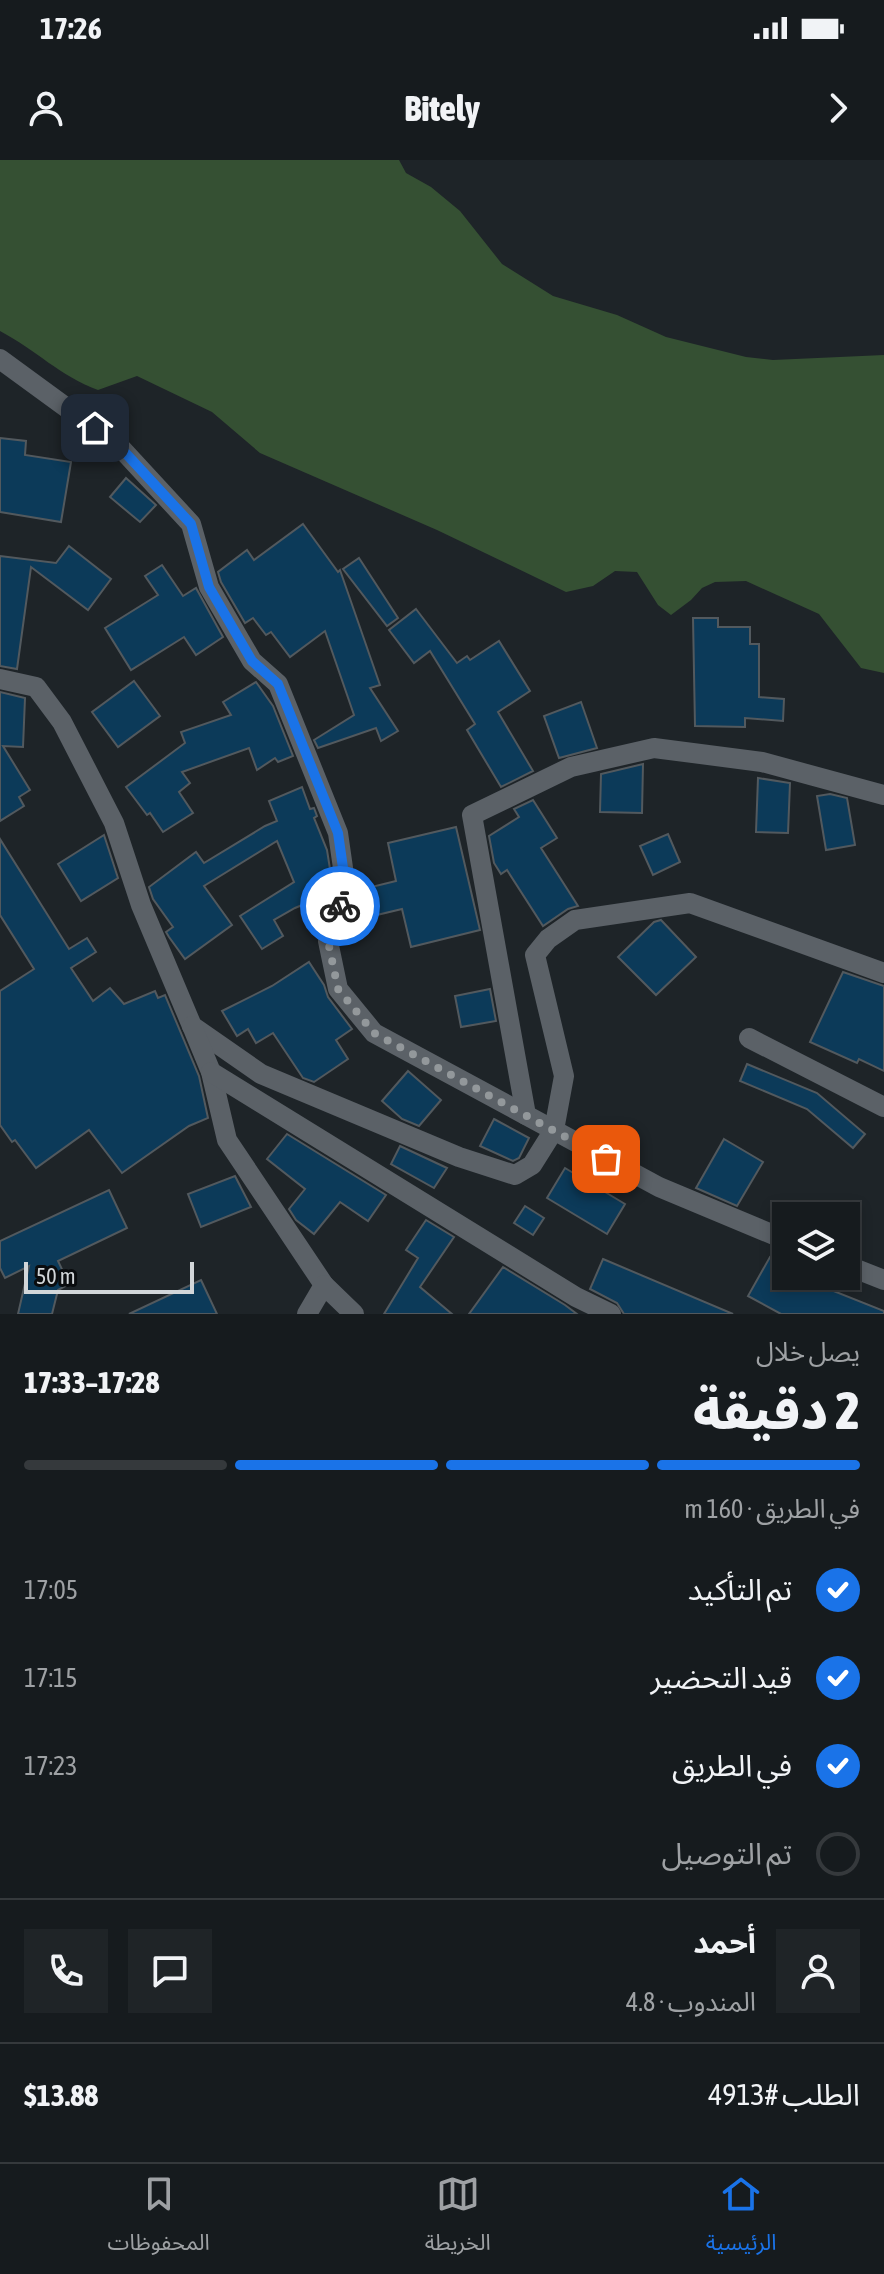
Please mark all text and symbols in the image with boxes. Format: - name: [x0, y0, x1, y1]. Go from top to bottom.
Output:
- text: 17:26: [40, 11, 102, 45]
- icon: person: [24, 86, 68, 130]
- icon: forward: [816, 86, 860, 130]
- text: Bitely: [404, 87, 480, 129]
- pin: [61, 394, 129, 462]
- icon: home: [73, 406, 117, 450]
- courier: [300, 866, 380, 946]
- icon: bike: [318, 884, 362, 928]
- pin: [572, 1125, 640, 1193]
- icon: bag: [584, 1137, 628, 1181]
- map controls: [772, 1202, 860, 1290]
- button: layers: [772, 1202, 860, 1290]
- scale bar: [24, 1258, 194, 1294]
- text: 50 m: [36, 1263, 76, 1289]
- text: يصل خلال: [756, 1337, 860, 1367]
- text: 17:28–17:33: [24, 1365, 160, 1399]
- text: 2 دقيقة: [693, 1380, 860, 1440]
- text: في الطريق · 160 m: [684, 1494, 860, 1524]
- icon: check: [816, 1568, 860, 1612]
- text: تم التأكيد: [688, 1572, 792, 1606]
- text: 17:05: [24, 1575, 78, 1605]
- icon: check: [816, 1656, 860, 1700]
- text: قيد التحضير: [651, 1660, 792, 1694]
- text: 17:15: [24, 1663, 78, 1693]
- icon: check: [816, 1744, 860, 1788]
- text: في الطريق: [672, 1748, 792, 1782]
- text: 17:23: [24, 1751, 78, 1781]
- text: تم التوصيل: [662, 1836, 792, 1870]
- text: أحمد: [693, 1925, 756, 1959]
- button: phone: [24, 1929, 108, 2013]
- button: chat: [128, 1929, 212, 2013]
- button: person: [776, 1929, 860, 2013]
- text: المندوب · 4.8: [626, 1987, 756, 2017]
- text: الطلب #4913: [708, 2077, 860, 2111]
- text: $13.88: [24, 2078, 98, 2112]
- tab: المحفوظات: [108, 2172, 210, 2266]
- tab: الخريطة: [425, 2172, 491, 2266]
- tab: الرئيسية: [706, 2172, 776, 2266]

